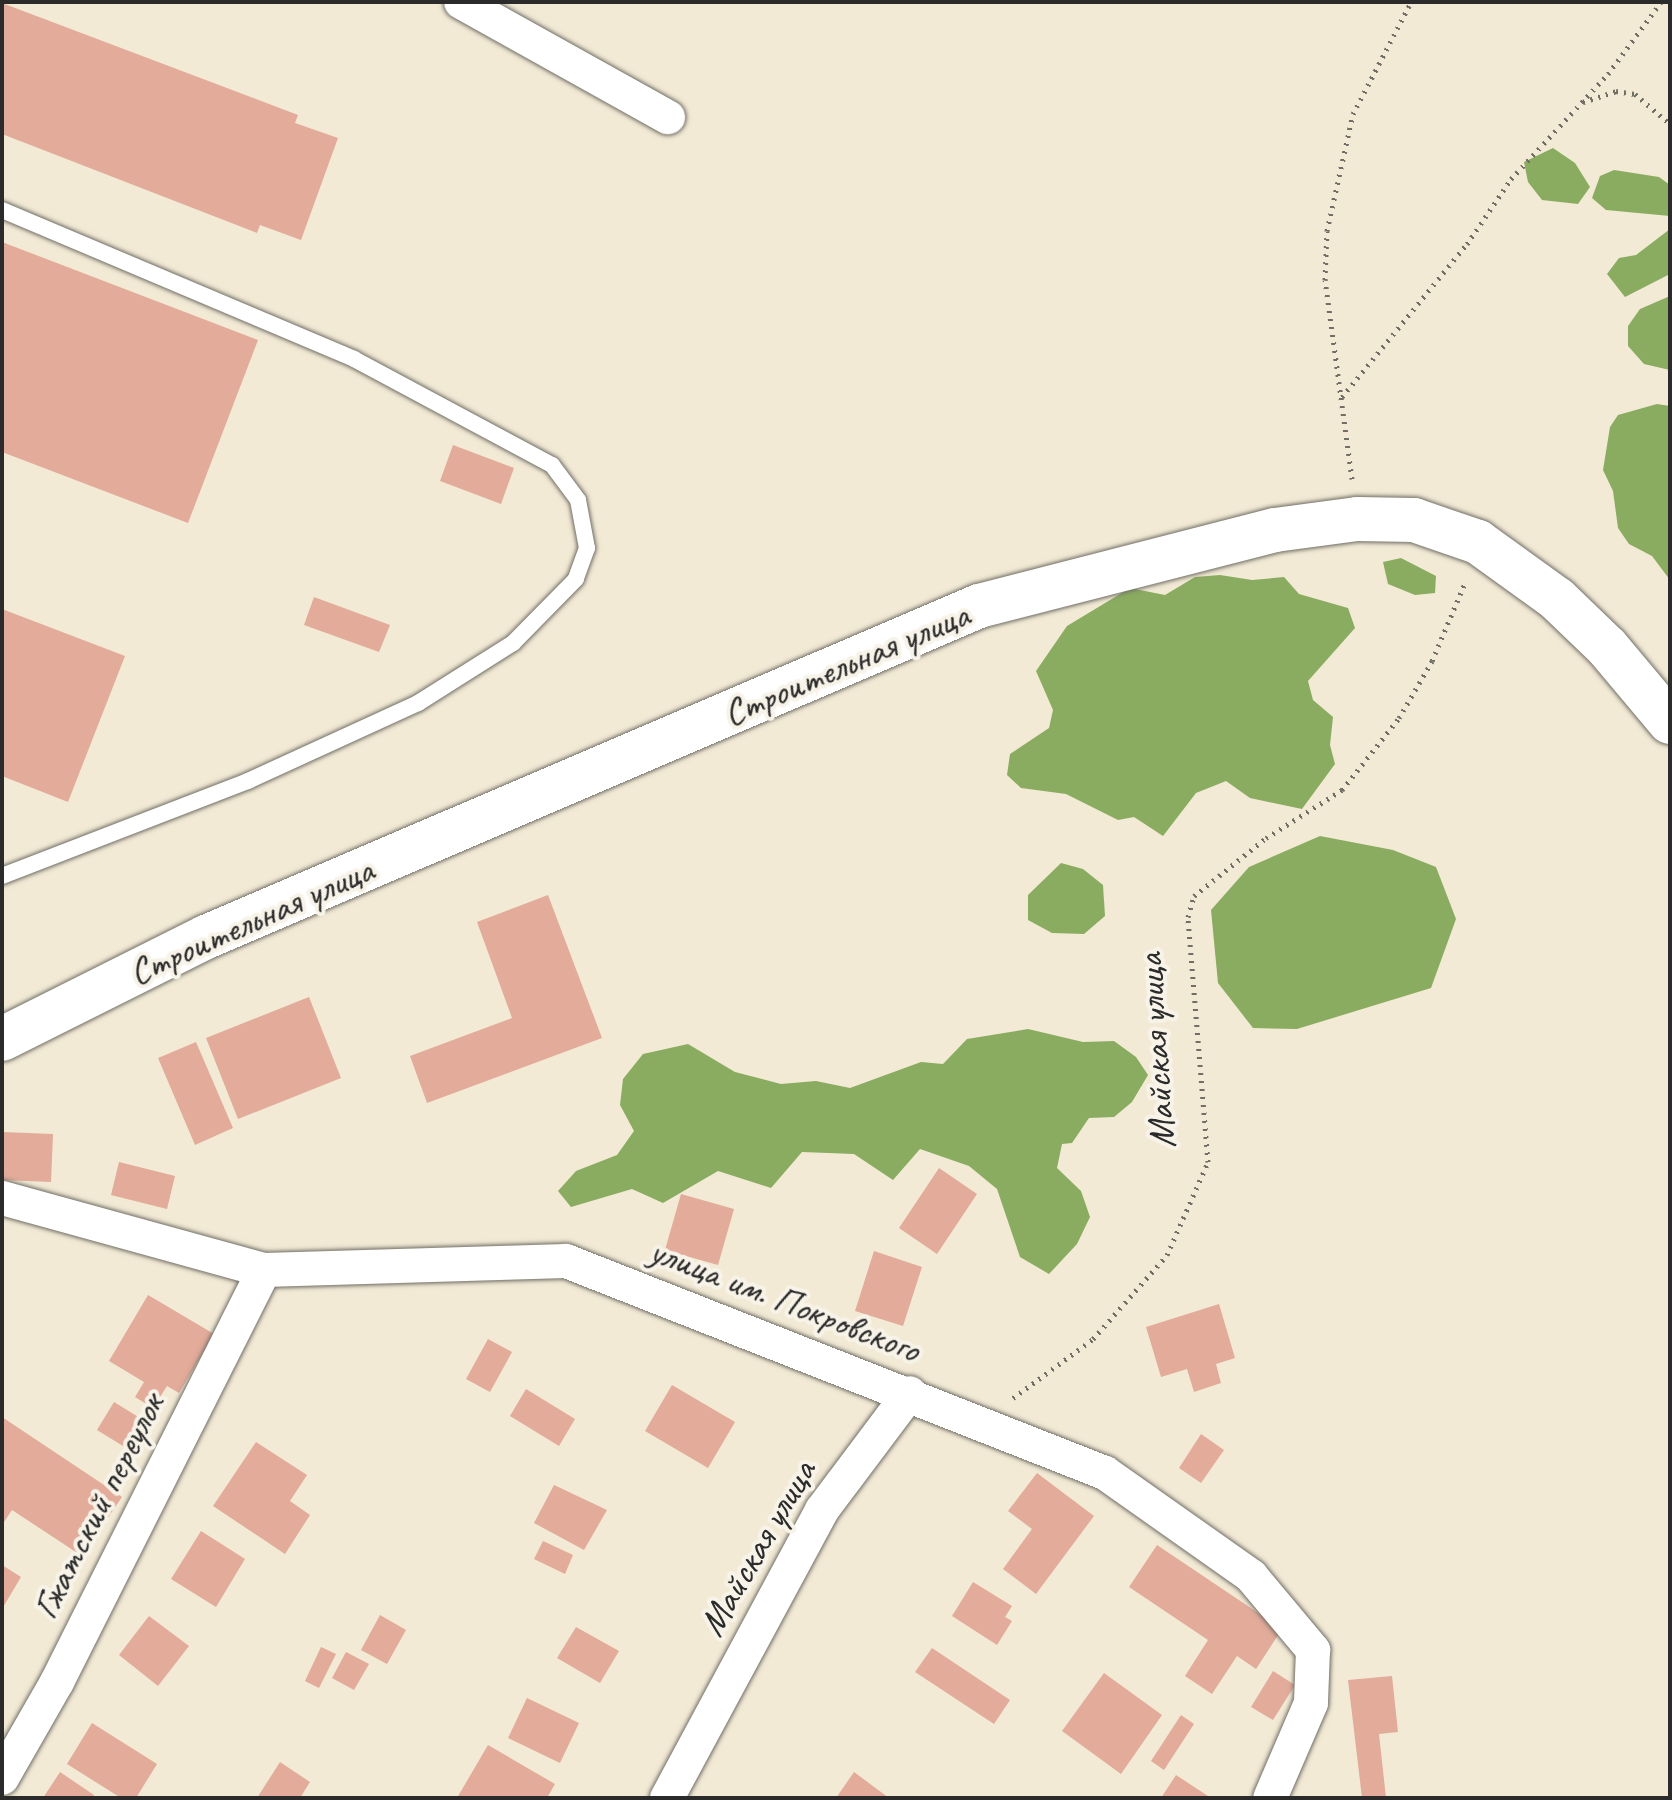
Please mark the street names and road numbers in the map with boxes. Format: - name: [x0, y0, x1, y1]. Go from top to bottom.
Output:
- street label: Строительная улица: [715, 591, 977, 737]
- street label: Строительная улица: [120, 846, 382, 996]
- street label: Майская улица: [1126, 951, 1186, 1151]
- street label: улица им. Покровского: [644, 1228, 926, 1372]
- street label: Гжатский переулок: [22, 1386, 174, 1626]
- street label: Майская улица: [688, 1451, 826, 1645]

